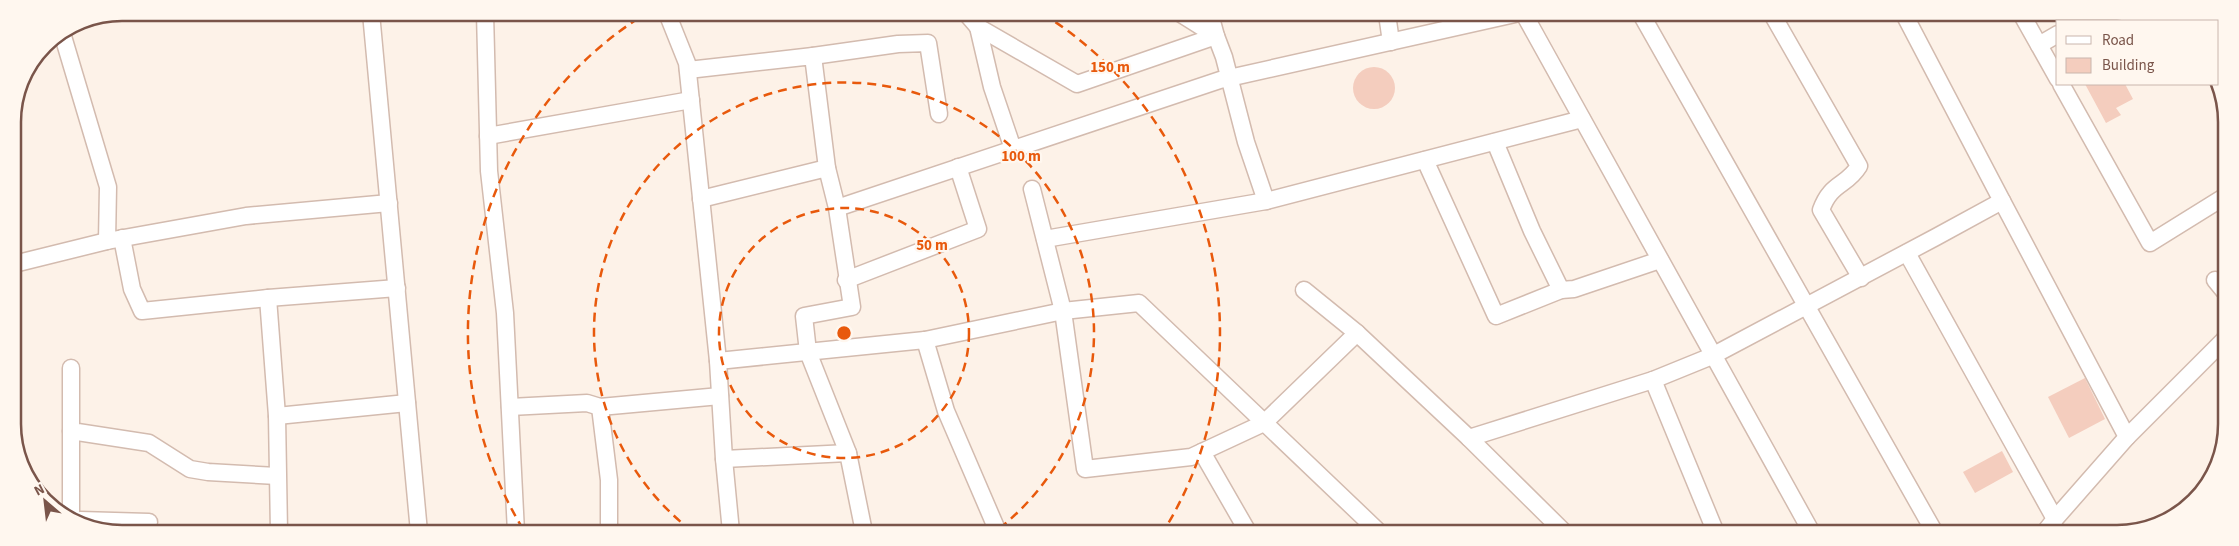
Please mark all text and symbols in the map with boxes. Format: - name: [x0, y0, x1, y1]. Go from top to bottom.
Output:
- legend: [2056, 20, 2219, 85]
- text: Road: [2102, 30, 2134, 51]
- text: Building: [2102, 55, 2155, 76]
- text: 150 m: [1090, 57, 1130, 78]
- text: 100 m: [1001, 146, 1041, 167]
- text: 50 m: [916, 235, 948, 256]
- centre of rings: [835, 324, 853, 342]
- north arrow: [20, 476, 70, 526]
- text: N: [31, 479, 48, 501]

